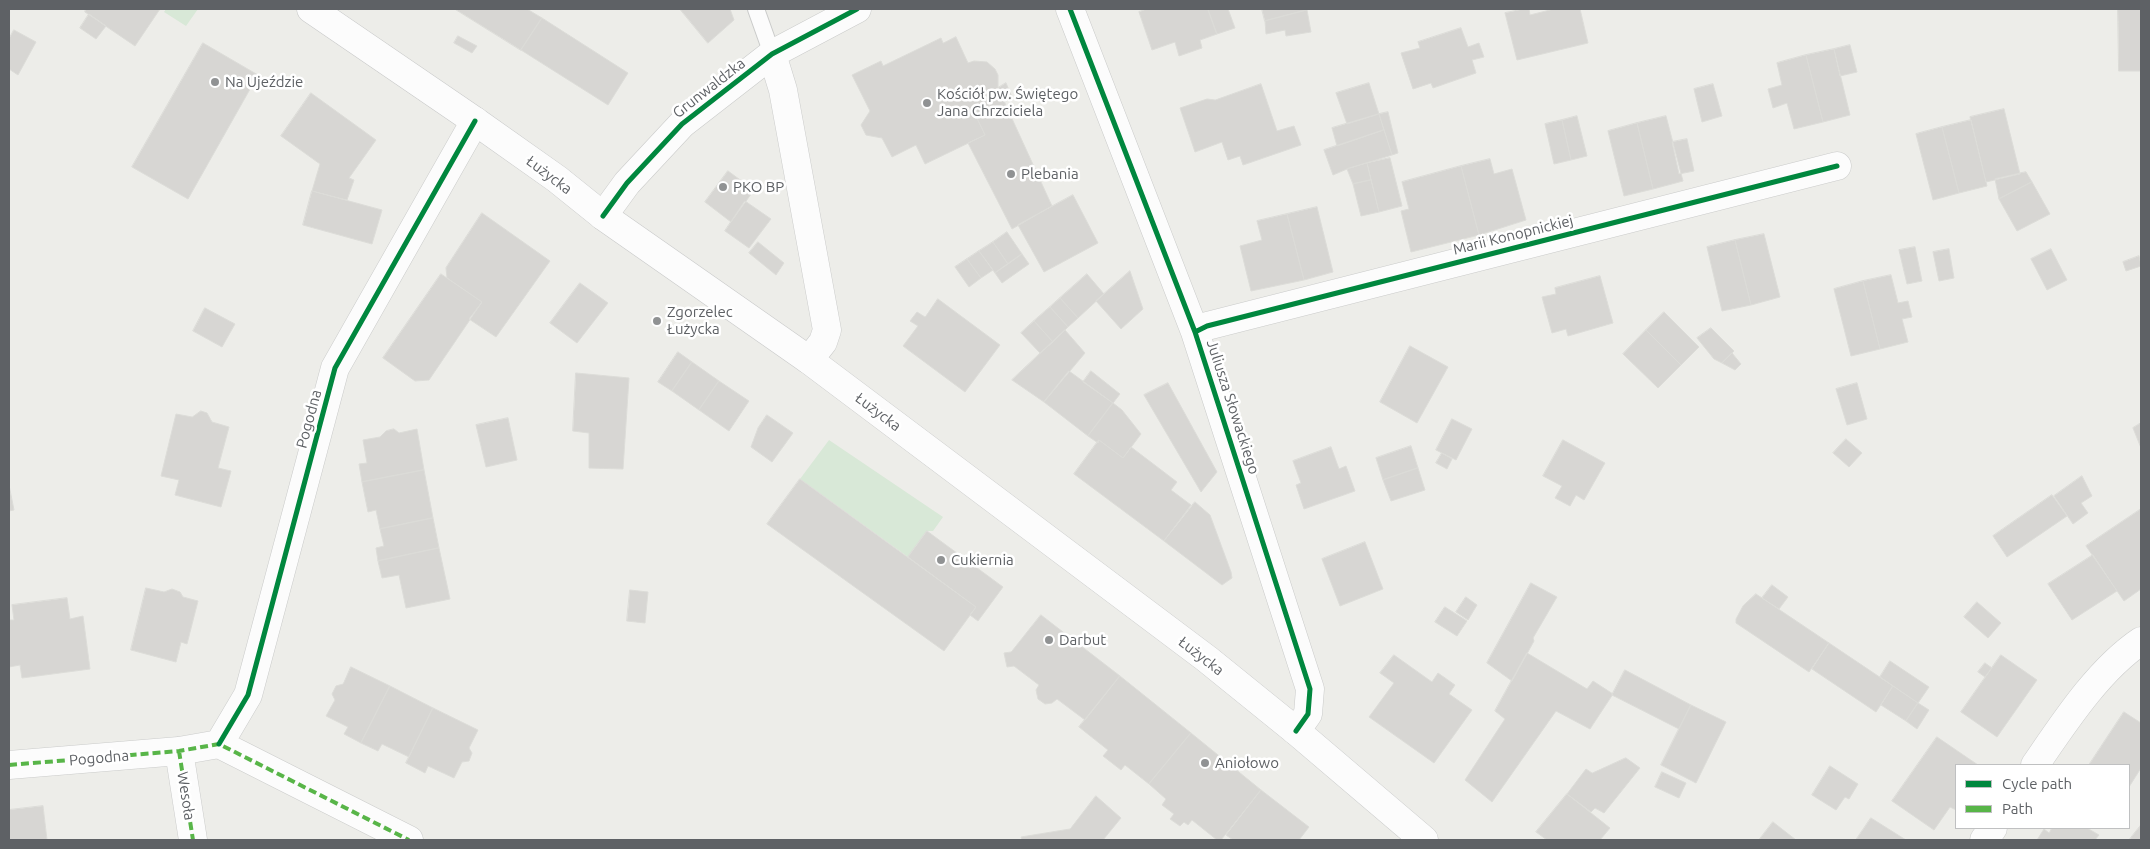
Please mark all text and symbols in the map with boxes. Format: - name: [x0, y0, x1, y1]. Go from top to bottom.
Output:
- street label: Grunwaldzka: [669, 54, 749, 122]
- place label: Na Ujeździe: [225, 73, 303, 91]
- marker: Na Ujeździe: [209, 76, 221, 88]
- place label: Kościół pw. Świętego Jana Chrzciciela: [937, 85, 1078, 120]
- marker: Kościół pw. Świętego Jana Chrzciciela: [921, 97, 933, 109]
- street label: Łużycka: [522, 152, 576, 198]
- place label: Plebania: [1021, 165, 1079, 183]
- marker: Plebania: [1005, 168, 1017, 180]
- place label: PKO BP: [733, 178, 784, 196]
- marker: PKO BP: [717, 181, 729, 193]
- street label: Marii Konopnickiej: [1451, 211, 1575, 259]
- place label: Zgorzelec Łużycka: [667, 303, 733, 338]
- marker: Zgorzelec Łużycka: [651, 315, 663, 327]
- street label: Juliusza Słowackiego: [1203, 337, 1263, 477]
- street label: Pogodna: [293, 388, 325, 450]
- street label: Łużycka: [851, 389, 905, 435]
- place label: Cukiernia: [951, 551, 1014, 569]
- marker: Cukiernia: [935, 554, 947, 566]
- place label: Darbut: [1059, 631, 1106, 649]
- street label: Łużycka: [1175, 633, 1227, 679]
- marker: Darbut: [1043, 634, 1055, 646]
- street label: Pogodna: [68, 746, 130, 770]
- place label: Aniołowo: [1215, 754, 1279, 772]
- marker: Aniołowo: [1199, 757, 1211, 769]
- legend: [1955, 764, 2130, 829]
- street label: Wesoła: [173, 770, 199, 822]
- text: Cycle path: [2002, 775, 2072, 792]
- text: Path: [2002, 800, 2033, 817]

